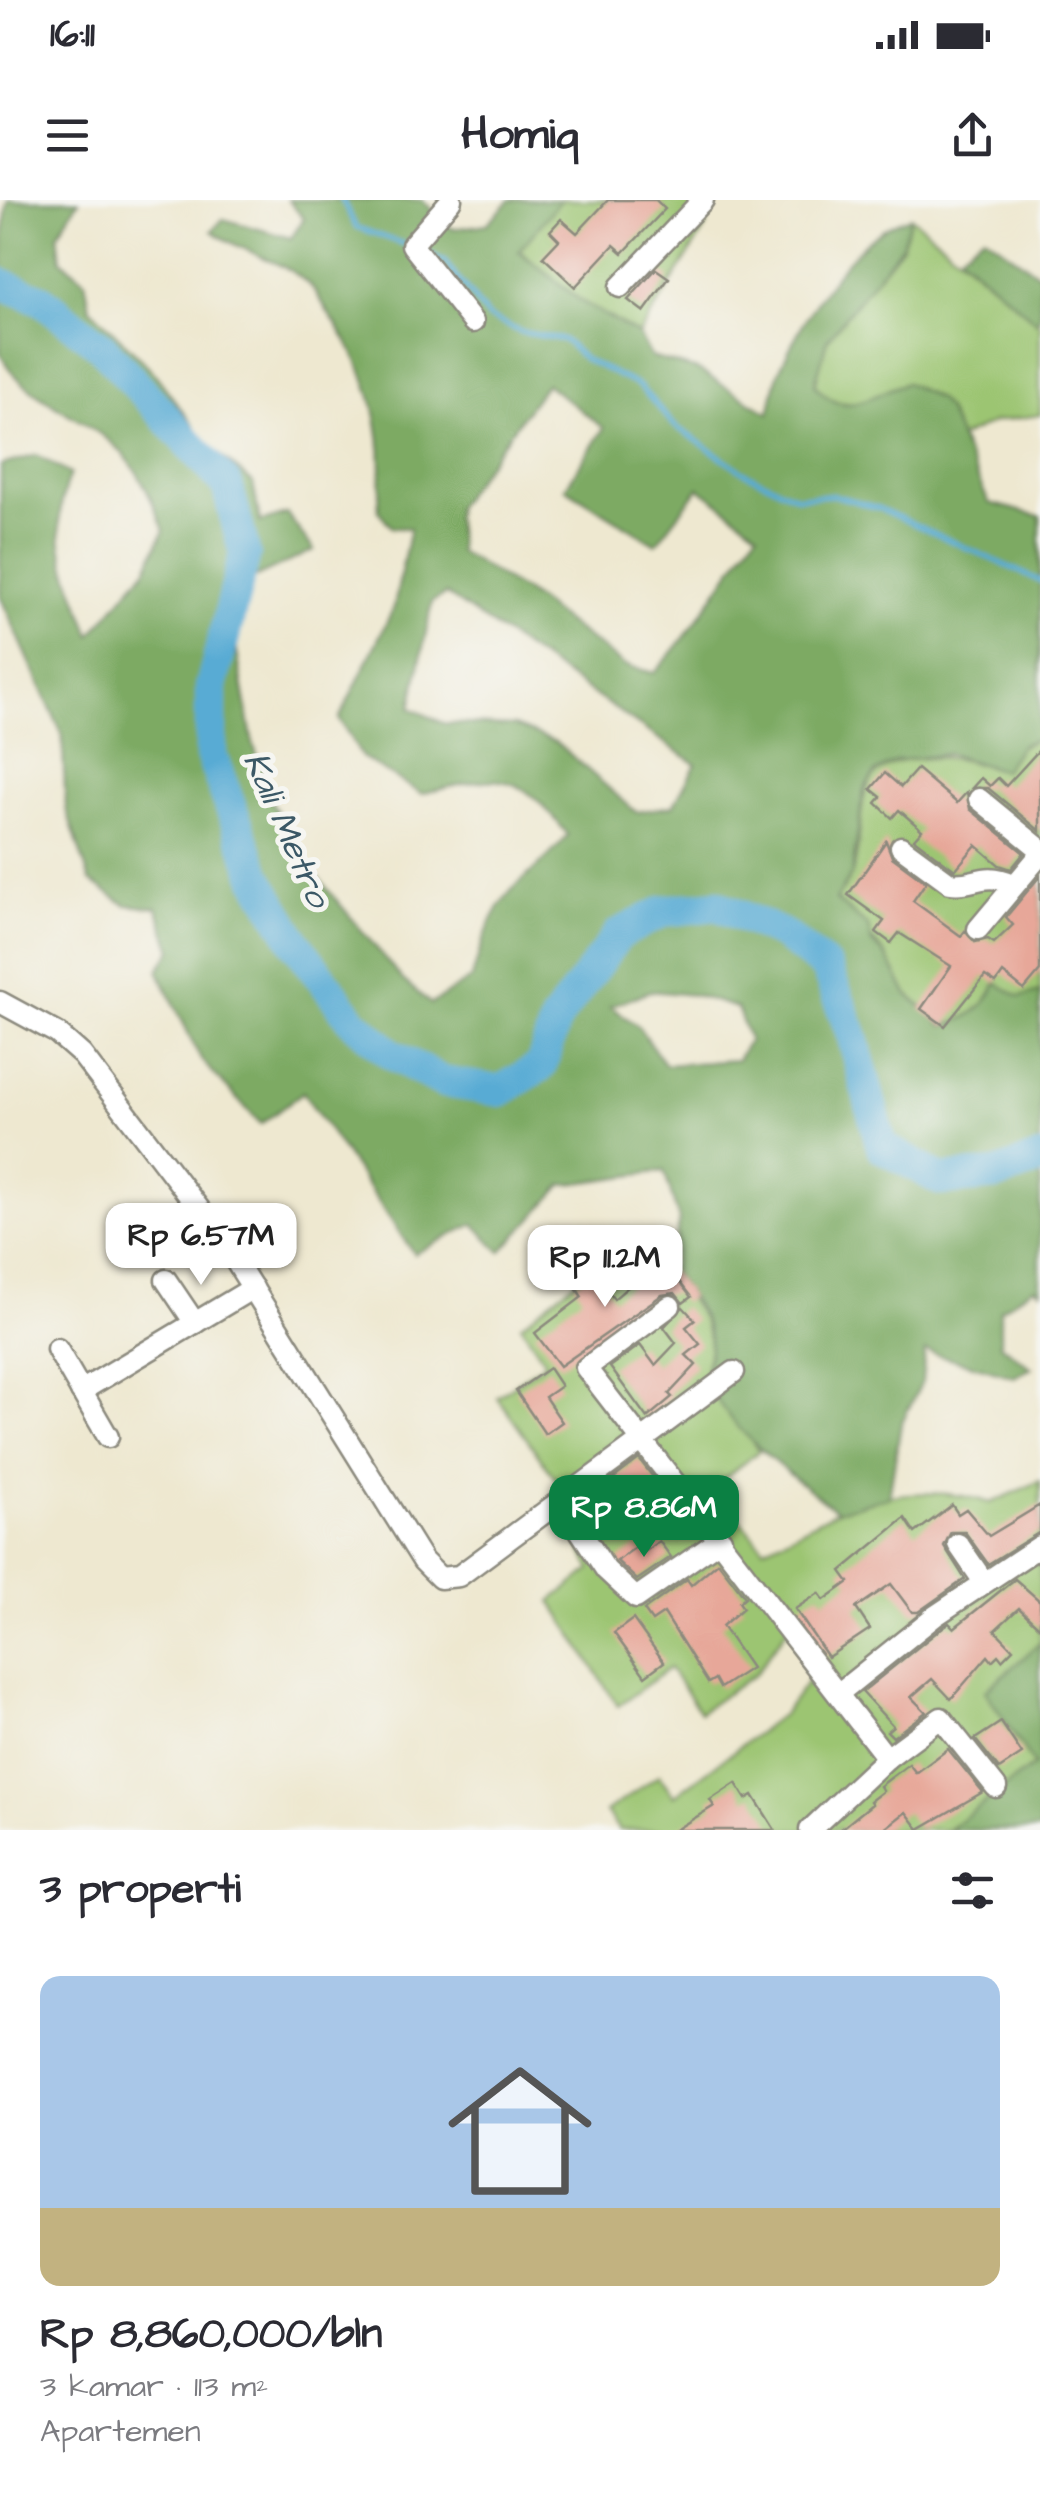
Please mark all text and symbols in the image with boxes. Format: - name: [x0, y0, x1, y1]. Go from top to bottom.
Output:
- text: 16:11: [50, 9, 95, 61]
- text: Homiq: [461, 104, 579, 166]
- icon: menu: [40, 108, 95, 163]
- icon: share: [945, 108, 1000, 163]
- water label: Kali Metro: [231, 744, 343, 917]
- pin: Rp 6.57M: [98, 1203, 304, 1288]
- text: Rp 6.57M: [128, 1213, 274, 1258]
- pin: Rp 11.2M: [502, 1225, 708, 1310]
- text: Rp 11.2M: [550, 1235, 660, 1280]
- pin: Rp 8.86M: [541, 1475, 747, 1560]
- text: Rp 8.86M: [571, 1485, 717, 1530]
- text: 3 properti: [40, 1861, 241, 1919]
- icon: filters: [945, 1863, 1000, 1918]
- icon: home: [430, 2041, 610, 2221]
- text: Rp 8,860,000/bln: [40, 2306, 382, 2364]
- text: 3 kamar · 113 m²: [40, 2364, 268, 2409]
- text: Apartemen: [40, 2409, 201, 2454]

